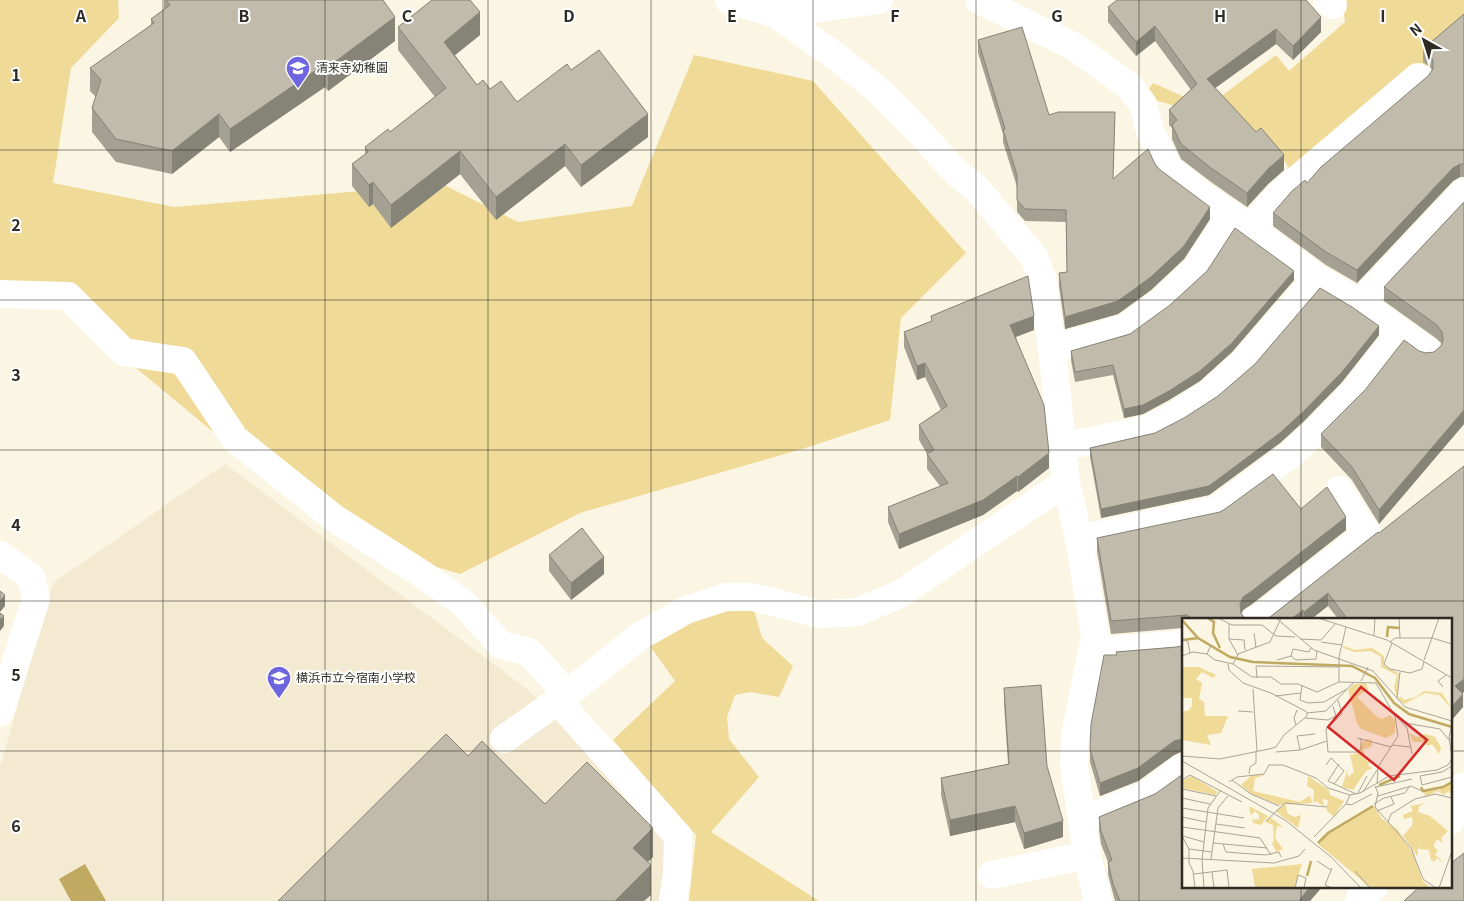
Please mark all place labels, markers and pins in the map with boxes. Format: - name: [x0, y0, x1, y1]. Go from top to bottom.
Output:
- school or university icon: 清来寺幼稚園: [285, 55, 311, 89]
- place label: 清来寺幼稚園: [316, 58, 388, 75]
- school or university icon: 横浜市立今宿南小学校: [266, 665, 292, 699]
- place label: 横浜市立今宿南小学校: [296, 668, 416, 685]

